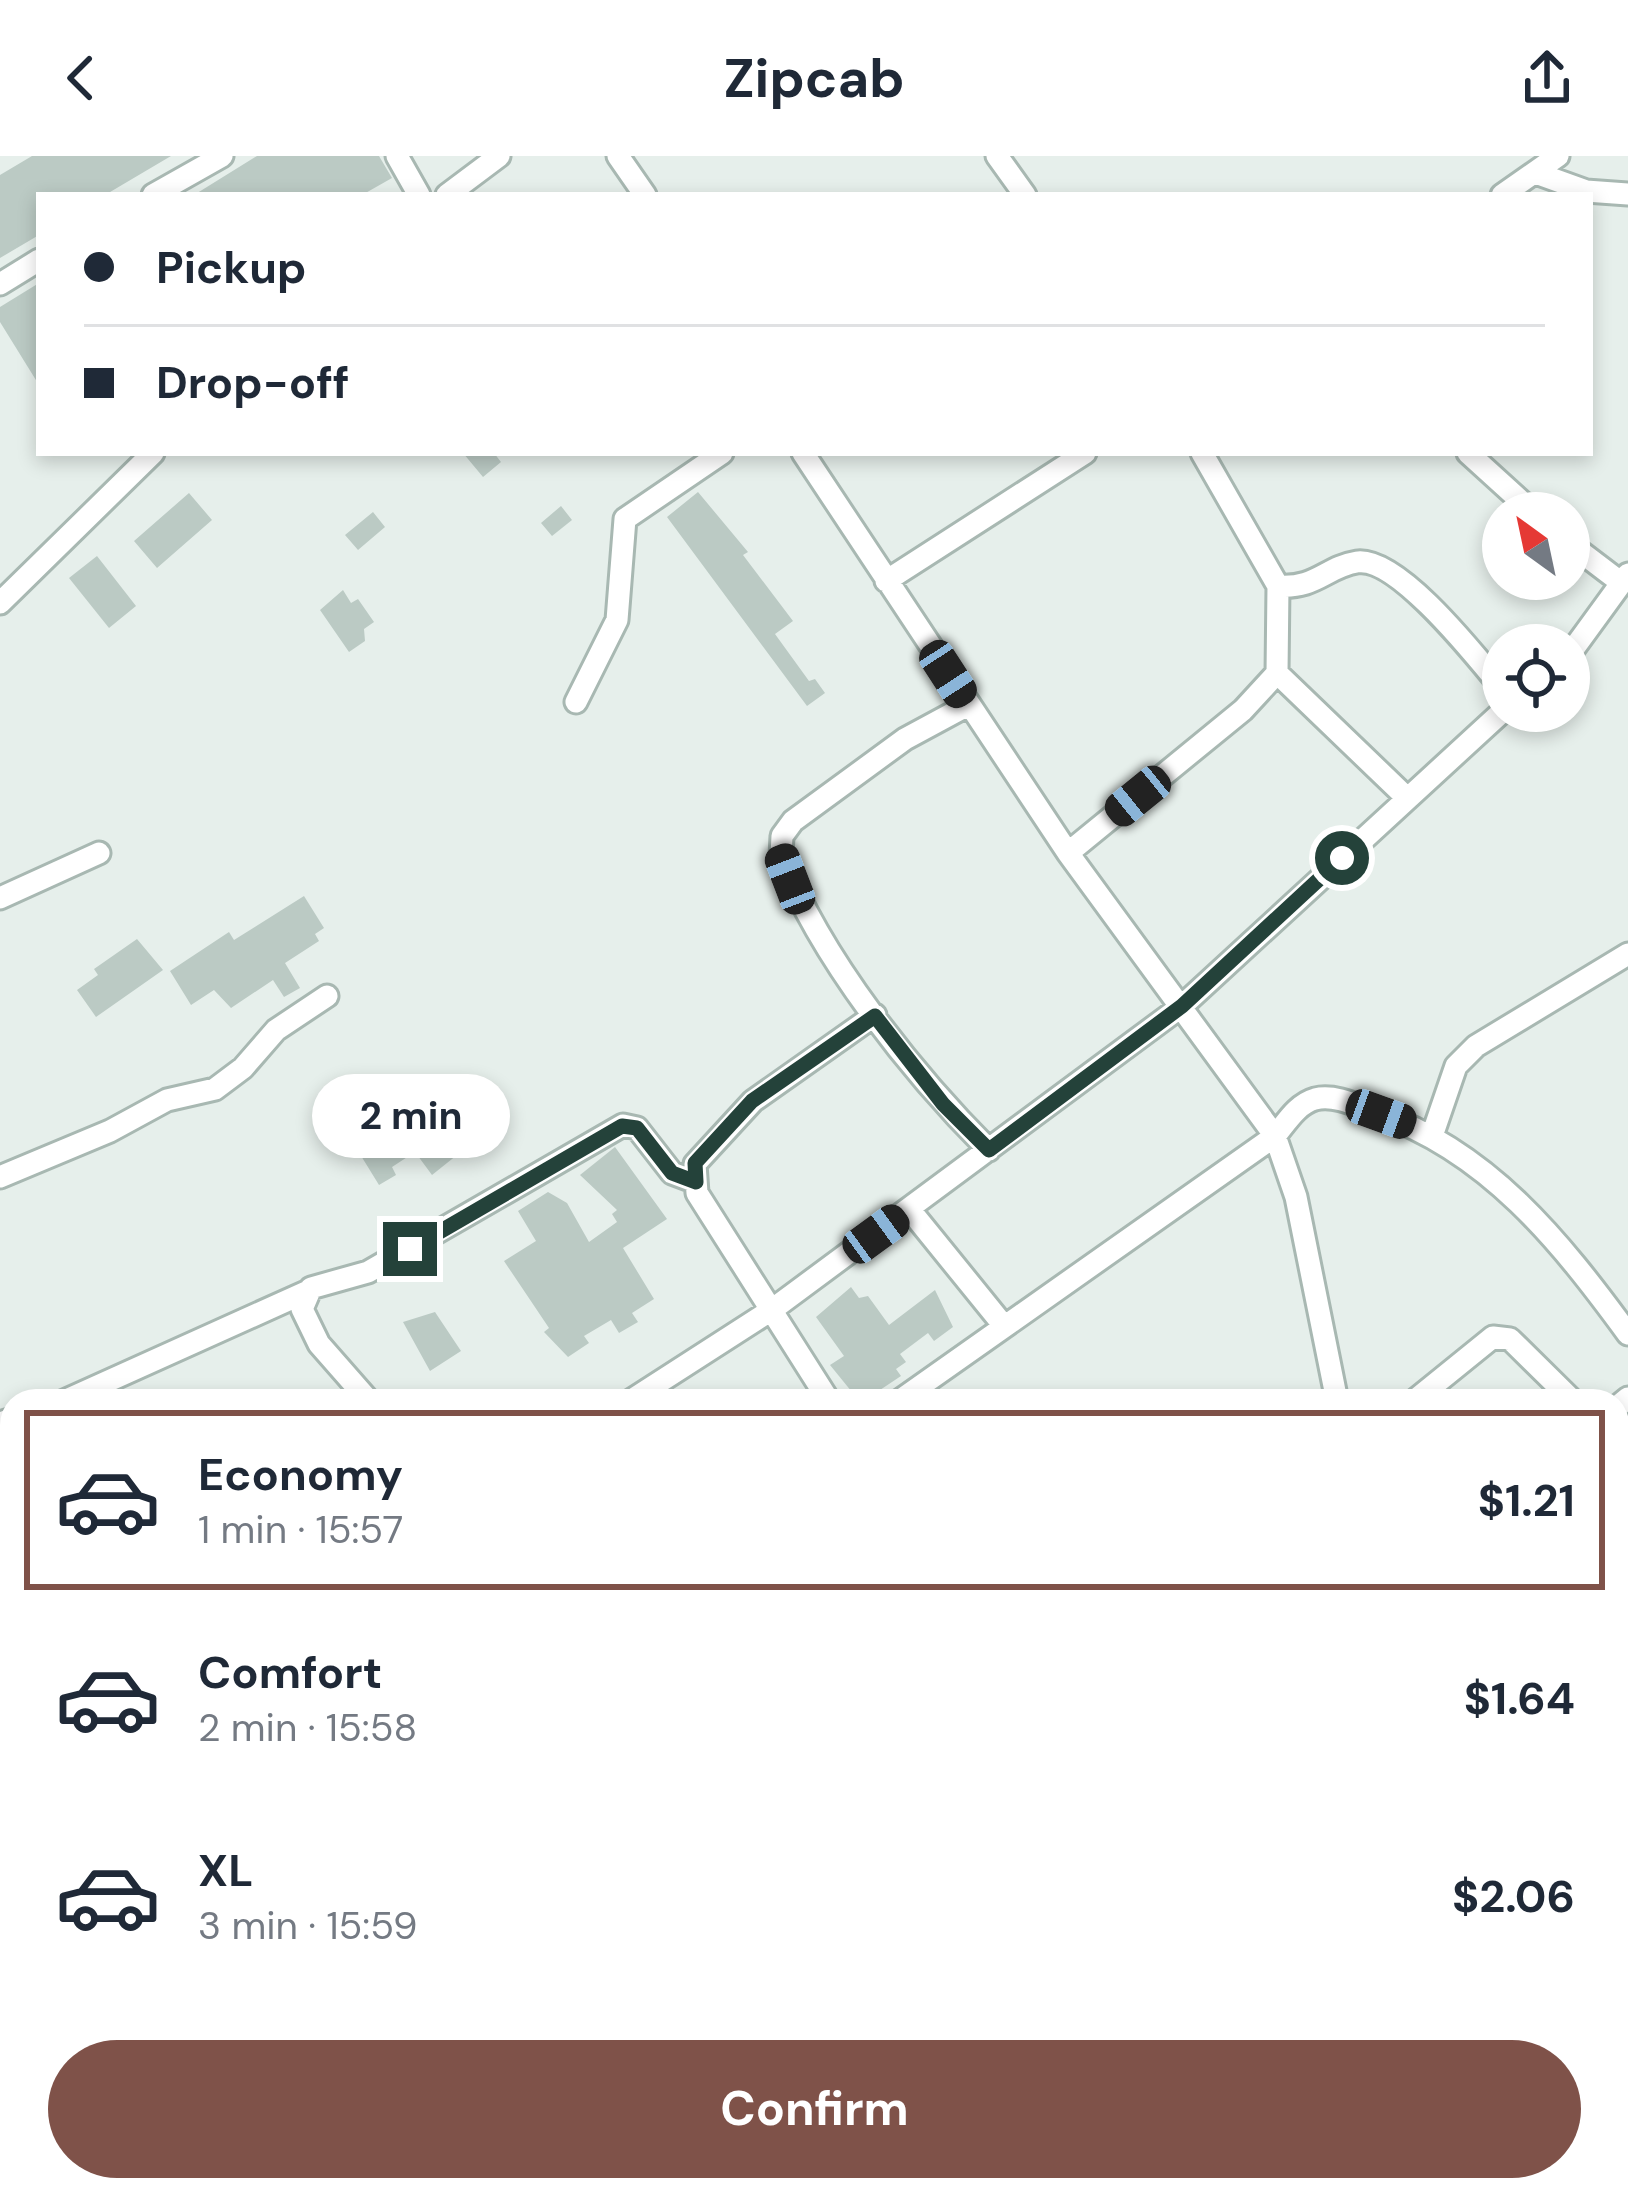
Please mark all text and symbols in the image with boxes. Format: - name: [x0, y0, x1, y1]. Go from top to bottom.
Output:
- text: Zipcab: [723, 43, 905, 114]
- icon: back: [48, 45, 114, 111]
- icon: share: [1514, 45, 1580, 111]
- text: Pickup: [156, 238, 306, 297]
- text: Drop-off: [156, 353, 350, 412]
- north arrow: [1482, 492, 1590, 600]
- map controls: [1482, 492, 1590, 732]
- button: locate: [1482, 624, 1590, 732]
- car: [913, 634, 983, 714]
- car: [1099, 759, 1177, 833]
- route start: [1315, 831, 1369, 885]
- car: [760, 839, 820, 919]
- callout: 2 min: [311, 1075, 509, 1159]
- car: [1341, 1085, 1421, 1143]
- text: 2 min: [359, 1090, 463, 1141]
- car: [836, 1198, 916, 1270]
- route end: [383, 1222, 437, 1276]
- text: Economy: [198, 1445, 403, 1504]
- icon: car: [54, 1446, 162, 1554]
- text: $1.21: [1478, 1471, 1575, 1530]
- text: 1 min · 15:57: [198, 1504, 403, 1555]
- text: Comfort: [198, 1643, 382, 1702]
- icon: car: [54, 1644, 162, 1752]
- text: $1.64: [1464, 1669, 1575, 1728]
- text: 2 min · 15:58: [198, 1702, 417, 1753]
- text: XL: [198, 1841, 253, 1900]
- icon: car: [54, 1842, 162, 1950]
- text: $2.06: [1452, 1867, 1575, 1926]
- text: 3 min · 15:59: [198, 1900, 417, 1951]
- button: Confirm: [48, 2040, 1581, 2178]

